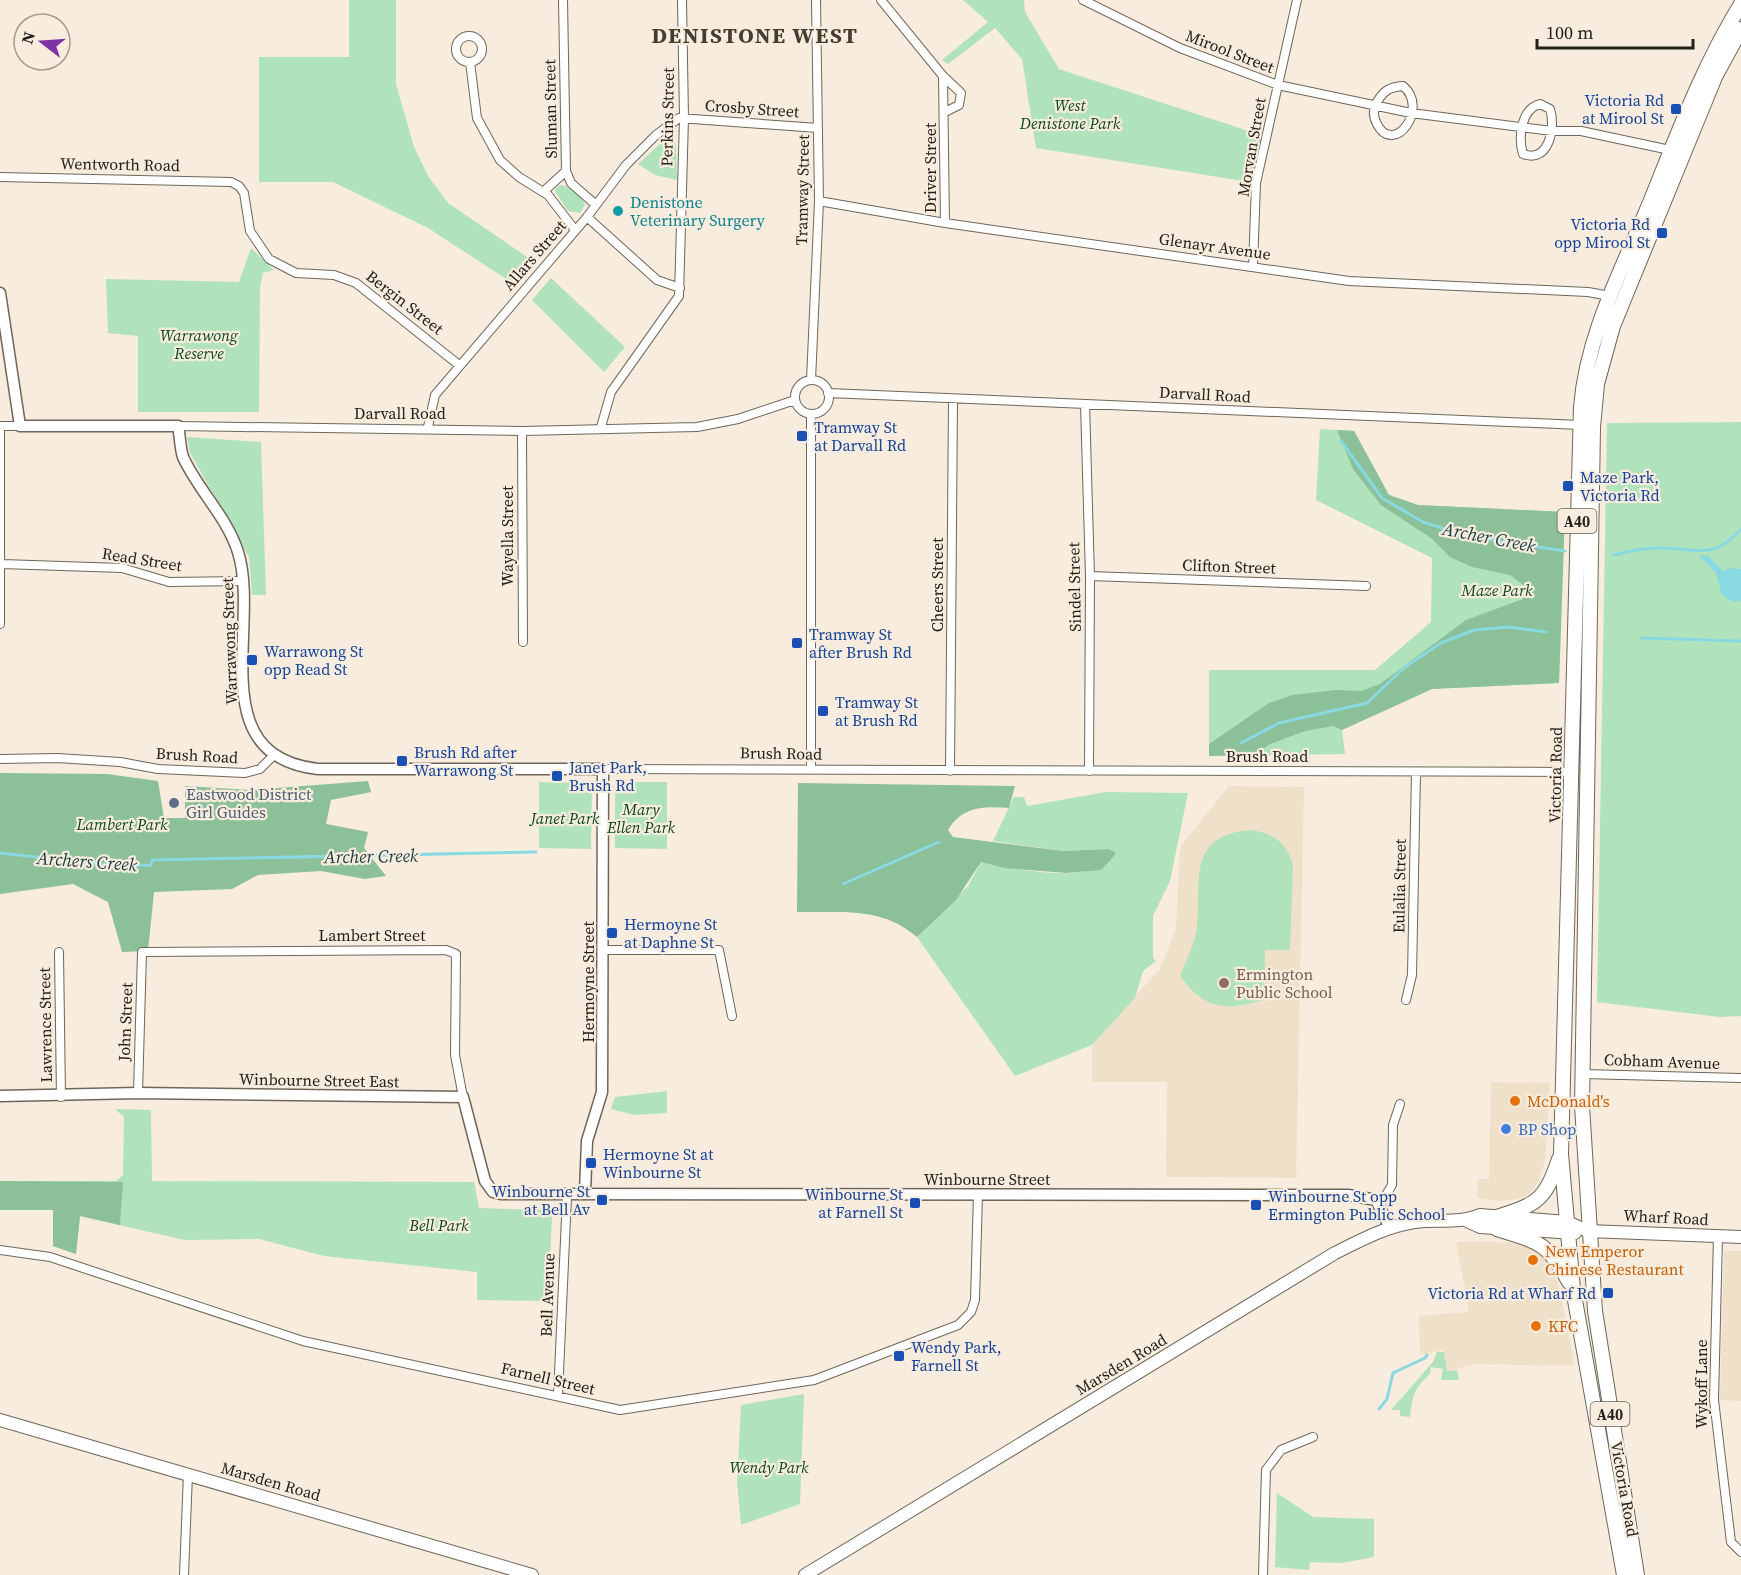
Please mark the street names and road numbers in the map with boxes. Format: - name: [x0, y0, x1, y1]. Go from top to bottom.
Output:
- street label: Mirool Street: [1183, 24, 1278, 78]
- street label: Sluman Street: [538, 58, 562, 159]
- street label: Perkins Street: [655, 66, 679, 167]
- street label: Crosby Street: [704, 94, 801, 122]
- street label: Morvan Street: [1231, 95, 1271, 198]
- street label: Driver Street: [919, 122, 941, 213]
- street label: Tramway Street: [790, 134, 814, 246]
- street label: Wentworth Road: [60, 152, 180, 176]
- street label: Allars Street: [497, 214, 571, 295]
- street label: Glenayr Avenue: [1158, 227, 1272, 265]
- street label: Bergin Street: [362, 265, 449, 340]
- street label: Darvall Road: [1159, 381, 1251, 407]
- street label: Darvall Road: [354, 402, 446, 424]
- street label: Wayella Street: [496, 485, 518, 586]
- road number: A40: [1558, 509, 1596, 533]
- street label: Cheers Street: [926, 537, 948, 632]
- street label: Sindel Street: [1062, 541, 1086, 632]
- street label: Read Street: [100, 542, 184, 576]
- street label: Clifton Street: [1182, 553, 1277, 579]
- street label: Warrawong Street: [216, 576, 242, 705]
- street label: Victoria Road: [1543, 727, 1567, 823]
- street label: Brush Road: [740, 741, 822, 765]
- street label: Brush Road: [155, 742, 239, 768]
- street label: Brush Road: [1226, 745, 1308, 767]
- street label: Eulalia Street: [1387, 838, 1411, 933]
- street label: Hermoyne Street: [577, 921, 599, 1043]
- street label: Lambert Street: [319, 924, 426, 946]
- street label: Lawrence Street: [33, 966, 57, 1083]
- street label: John Street: [113, 982, 137, 1063]
- street label: Cobham Avenue: [1604, 1048, 1720, 1074]
- street label: Winbourne Street East: [239, 1068, 400, 1092]
- street label: Winbourne Street: [924, 1168, 1051, 1190]
- street label: Wharf Road: [1623, 1204, 1709, 1230]
- street label: Bell Avenue: [535, 1253, 559, 1337]
- street label: Marsden Road: [1071, 1328, 1171, 1400]
- street label: Wykoff Lane: [1690, 1339, 1712, 1429]
- street label: Farnell Street: [499, 1357, 598, 1400]
- road number: A40: [1590, 1402, 1630, 1426]
- street label: Victoria Road: [1606, 1440, 1644, 1538]
- street label: Marsden Road: [219, 1456, 323, 1506]

